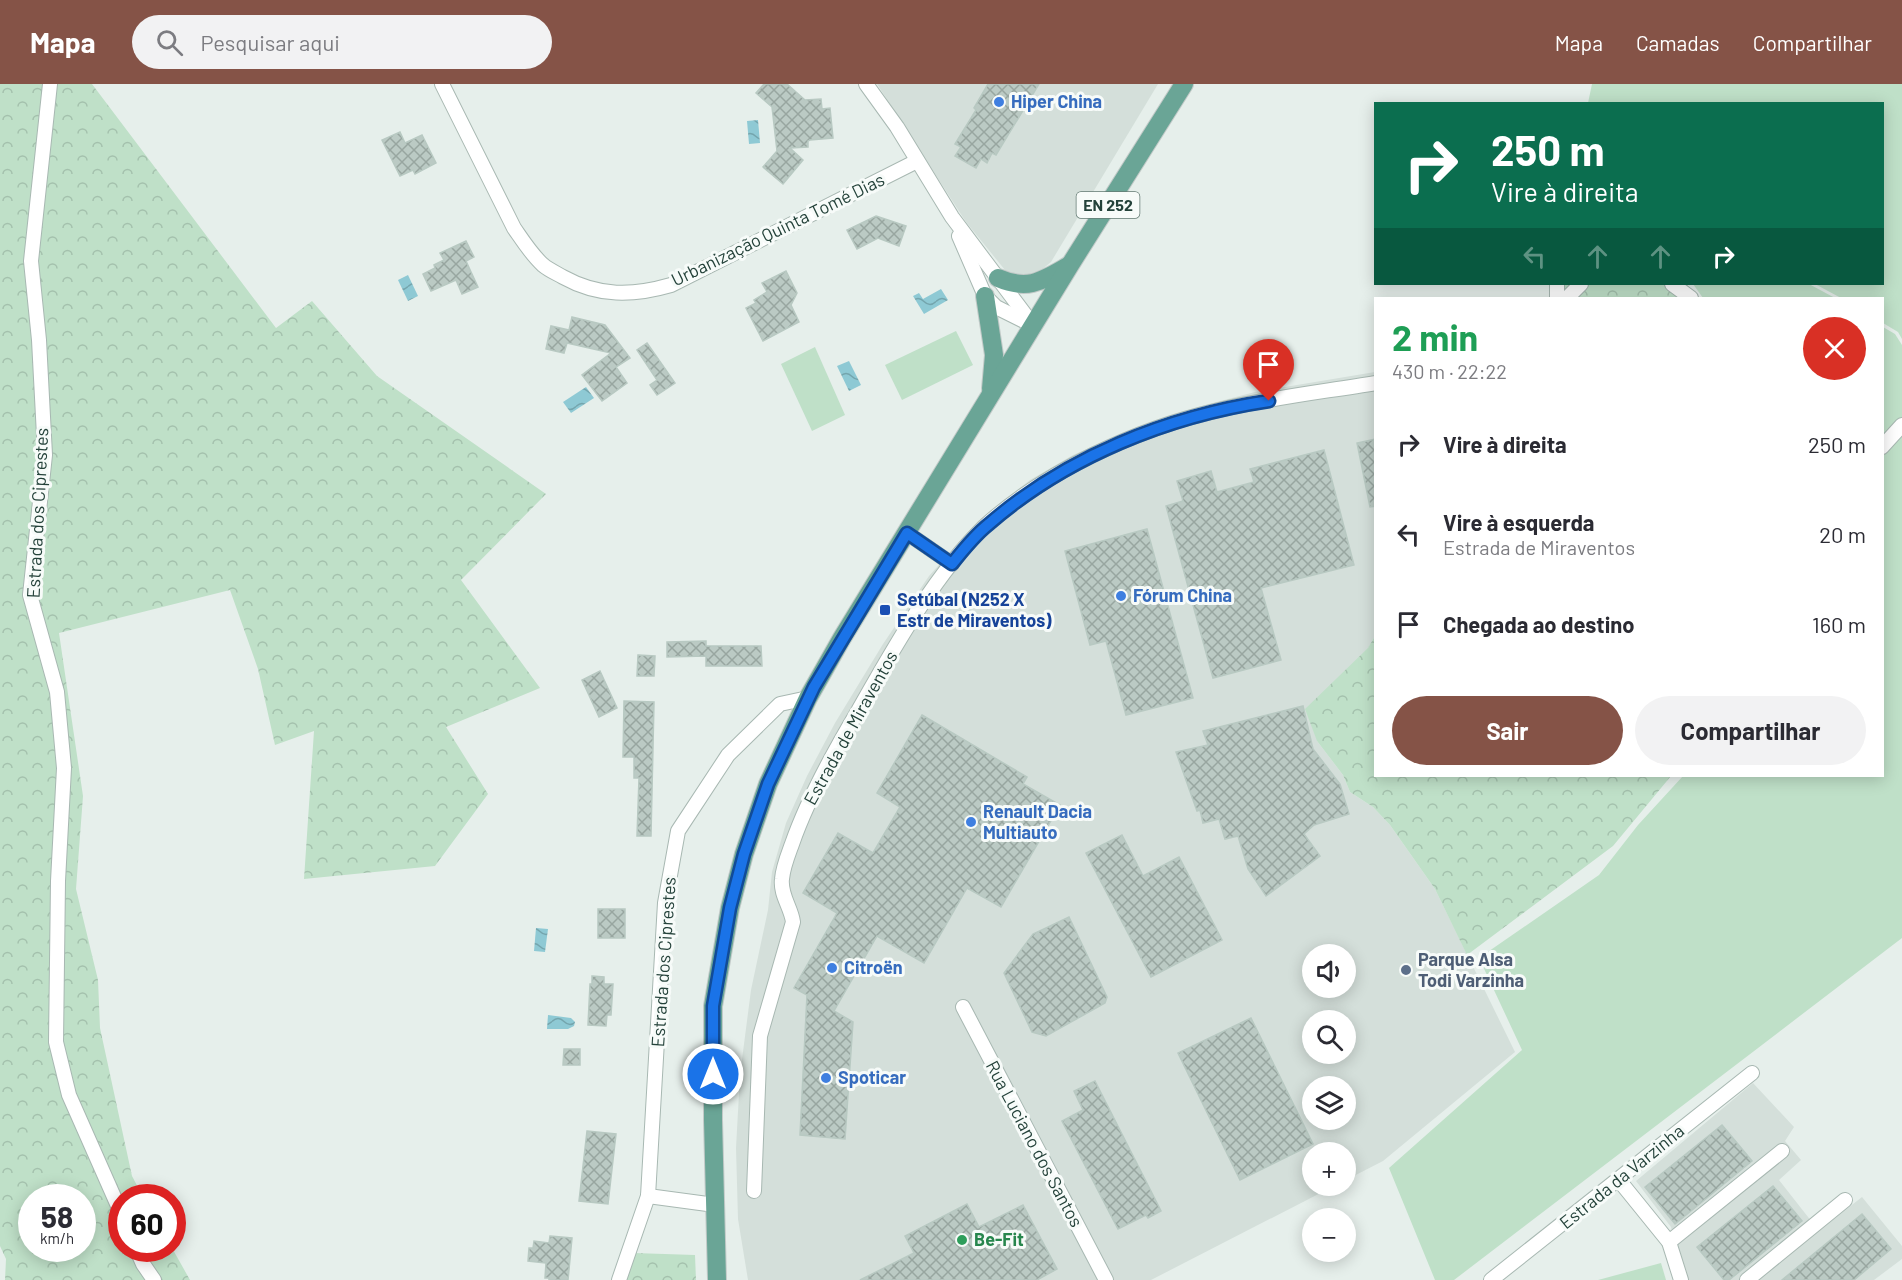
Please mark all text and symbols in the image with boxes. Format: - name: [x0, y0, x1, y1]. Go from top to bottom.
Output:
- search box: [132, 15, 552, 69]
- text: Mapa: [30, 25, 96, 59]
- icon: search: [153, 26, 186, 59]
- text: Pesquisar aqui: [201, 29, 340, 55]
- text: Mapa: [1555, 30, 1603, 55]
- text: Camadas: [1636, 30, 1720, 55]
- text: Compartilhar: [1753, 30, 1872, 55]
- place label: Hiper China: [1011, 90, 1102, 112]
- marker: Hiper China: [992, 95, 1006, 109]
- text: 250 m: [1491, 124, 1605, 174]
- icon: right: [1392, 126, 1470, 204]
- street label: Urbanização Quinta Tomé Dias: [667, 168, 888, 290]
- text: Vire à direita: [1491, 175, 1639, 207]
- road number: EN 252: [1076, 192, 1140, 218]
- icon: left: [1518, 240, 1551, 273]
- icon: ahead: [1581, 240, 1614, 273]
- icon: ahead: [1644, 240, 1677, 273]
- icon: right: [1707, 240, 1740, 273]
- text: 2 min: [1392, 315, 1478, 358]
- button: close: [1803, 317, 1866, 380]
- pin: [1243, 339, 1294, 401]
- icon: arrive: [1252, 348, 1285, 381]
- text: 430 m · 22:22: [1392, 359, 1507, 383]
- street label: Estrada dos Ciprestes: [22, 427, 52, 599]
- icon: right: [1392, 428, 1425, 461]
- text: Vire à direita: [1443, 431, 1567, 457]
- text: 250 m: [1808, 431, 1866, 457]
- text: Vire à esquerda: [1443, 509, 1594, 535]
- icon: left: [1392, 518, 1425, 551]
- text: 20 m: [1819, 521, 1866, 547]
- text: Estrada de Miraventos: [1443, 535, 1635, 559]
- place label: Fórum China: [1133, 584, 1232, 606]
- place label: Setúbal (N252 X Estr de Miraventos): [897, 588, 1052, 631]
- marker: Fórum China: [1114, 589, 1128, 603]
- marker: Setúbal (N252 X Estr de Miraventos): [878, 603, 892, 617]
- icon: arrive: [1392, 608, 1425, 641]
- text: Chegada ao destino: [1443, 611, 1634, 637]
- text: 160 m: [1812, 611, 1866, 637]
- street label: Estrada de Miraventos: [799, 647, 902, 808]
- button: Sair: [1392, 696, 1623, 765]
- button: Compartilhar: [1635, 696, 1866, 765]
- place label: Renault Dacia Multiauto: [983, 800, 1092, 843]
- marker: Renault Dacia Multiauto: [964, 815, 978, 829]
- street label: Estrada dos Ciprestes: [646, 876, 680, 1048]
- map controls: [1302, 944, 1356, 1262]
- button: sound: [1302, 944, 1356, 998]
- place label: Parque Alsa Todi Varzinha: [1418, 948, 1524, 991]
- place label: Citroën: [844, 956, 903, 978]
- marker: Citroën: [825, 961, 839, 975]
- marker: Parque Alsa Todi Varzinha: [1399, 963, 1413, 977]
- button: search: [1302, 1010, 1356, 1064]
- position arrow: [681, 1042, 745, 1106]
- street label: Rua Luciano dos Santos: [982, 1056, 1088, 1231]
- place label: Spoticar: [838, 1066, 906, 1088]
- marker: Spoticar: [819, 1071, 833, 1085]
- button: layers: [1302, 1076, 1356, 1130]
- street label: Estrada da Varzinha: [1555, 1119, 1688, 1233]
- button: +: [1302, 1142, 1356, 1196]
- speed limit sign: 60: [108, 1184, 186, 1262]
- text: 58: [41, 1198, 73, 1234]
- button: −: [1302, 1208, 1356, 1262]
- place label: Be-Fit: [974, 1228, 1024, 1250]
- text: km/h: [40, 1229, 74, 1247]
- marker: Be-Fit: [955, 1233, 969, 1247]

